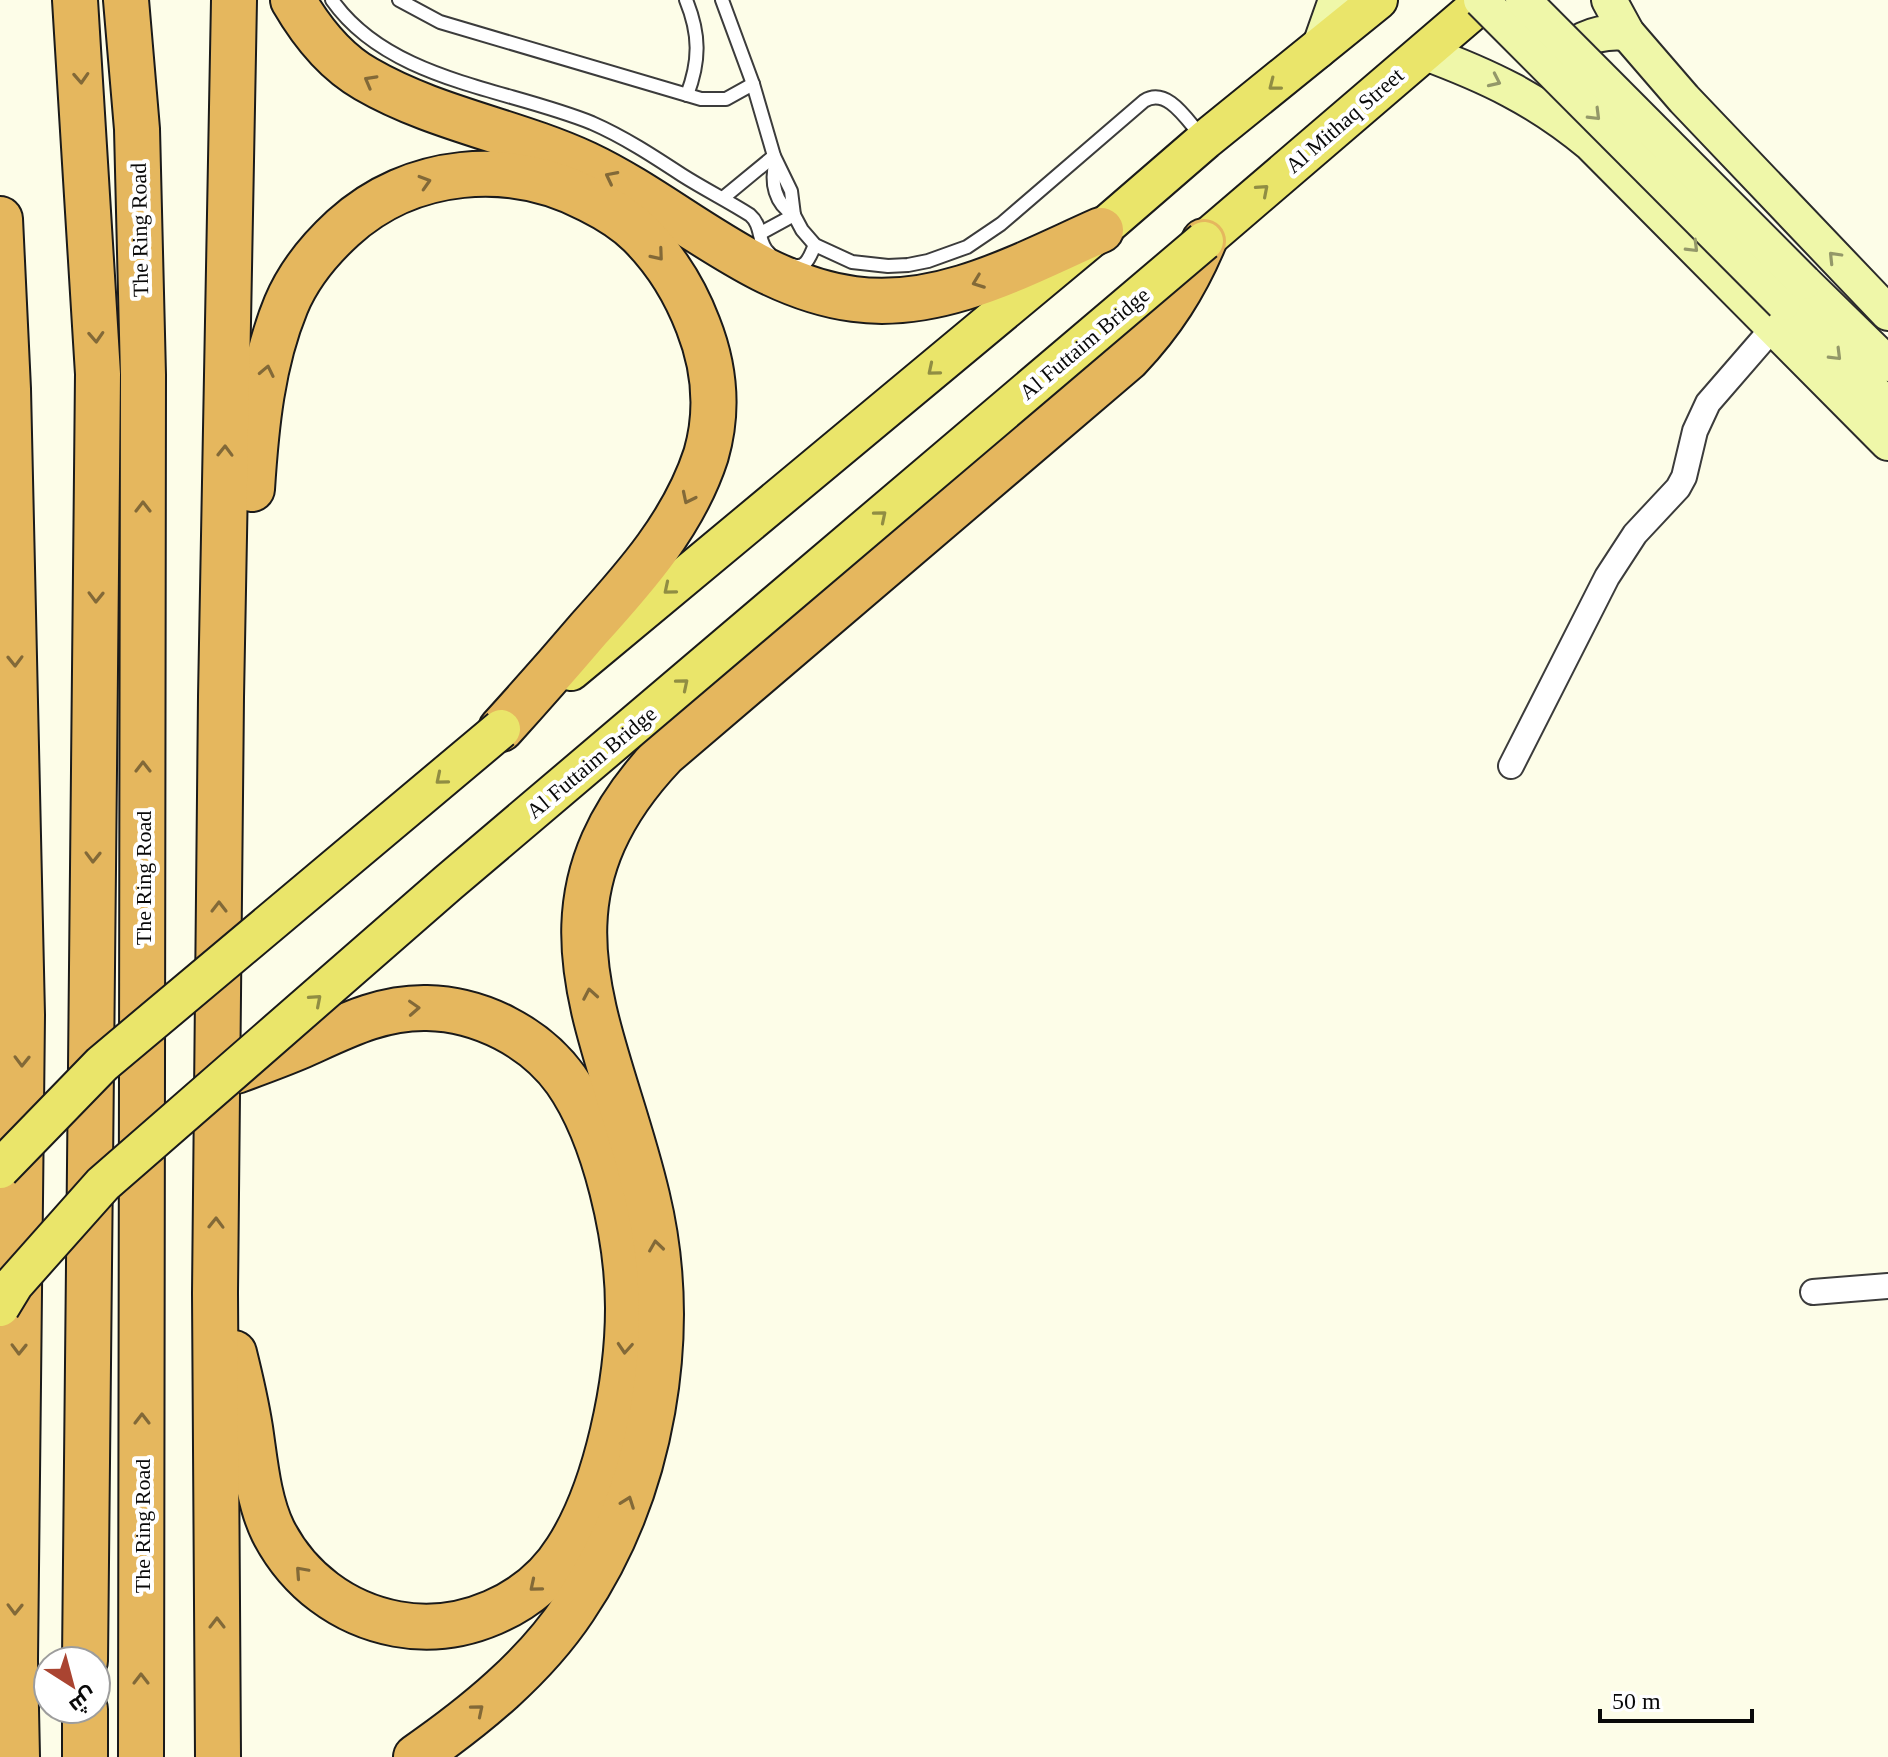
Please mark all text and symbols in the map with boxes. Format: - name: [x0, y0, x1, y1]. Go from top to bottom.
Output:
- street label: Al Mithaq Street: [1280, 62, 1408, 178]
- one-way arrow: [1487, 71, 1502, 87]
- one-way arrow: [72, 72, 89, 85]
- one-way arrow: [365, 75, 379, 91]
- one-way arrow: [1268, 76, 1283, 90]
- one-way arrow: [1586, 106, 1600, 120]
- street label: The Ring Road: [126, 163, 153, 297]
- one-way arrow: [605, 172, 620, 187]
- one-way arrow: [417, 175, 431, 191]
- one-way arrow: [1254, 185, 1269, 200]
- one-way arrow: [1684, 238, 1698, 252]
- one-way arrow: [649, 246, 663, 261]
- one-way arrow: [1829, 252, 1844, 266]
- one-way arrow: [972, 273, 986, 289]
- street label: Al Futtaim Bridge: [1014, 282, 1154, 405]
- one-way arrow: [87, 331, 104, 344]
- one-way arrow: [1827, 346, 1841, 360]
- one-way arrow: [928, 360, 943, 374]
- one-way arrow: [258, 364, 275, 378]
- one-way arrow: [217, 444, 234, 457]
- one-way arrow: [682, 489, 698, 504]
- one-way arrow: [134, 500, 152, 513]
- one-way arrow: [871, 511, 886, 526]
- one-way arrow: [664, 579, 678, 594]
- one-way arrow: [87, 591, 105, 604]
- one-way arrow: [7, 655, 24, 668]
- one-way arrow: [673, 679, 688, 694]
- street label: Al Futtaim Bridge: [521, 701, 661, 824]
- one-way arrow: [134, 760, 152, 773]
- one-way arrow: [436, 769, 451, 784]
- street label: The Ring Road: [131, 811, 156, 945]
- one-way arrow: [84, 851, 102, 864]
- one-way arrow: [210, 900, 228, 913]
- one-way arrow: [582, 988, 599, 1001]
- one-way arrow: [306, 995, 321, 1010]
- one-way arrow: [408, 1000, 421, 1017]
- one-way arrow: [13, 1055, 31, 1068]
- one-way arrow: [207, 1216, 225, 1229]
- one-way arrow: [648, 1239, 665, 1252]
- one-way arrow: [617, 1342, 634, 1355]
- one-way arrow: [10, 1343, 27, 1356]
- one-way arrow: [133, 1412, 151, 1425]
- street label: The Ring Road: [130, 1459, 155, 1593]
- one-way arrow: [618, 1495, 635, 1509]
- one-way arrow: [297, 1566, 311, 1581]
- one-way arrow: [529, 1576, 544, 1590]
- one-way arrow: [7, 1603, 24, 1616]
- one-way arrow: [208, 1616, 226, 1629]
- north arrow: [32, 1645, 112, 1725]
- one-way arrow: [132, 1672, 150, 1685]
- scale bar: [1600, 1673, 1752, 1723]
- text: ش: [64, 1682, 102, 1719]
- text: 50 m: [1612, 1688, 1661, 1714]
- one-way arrow: [469, 1705, 484, 1720]

